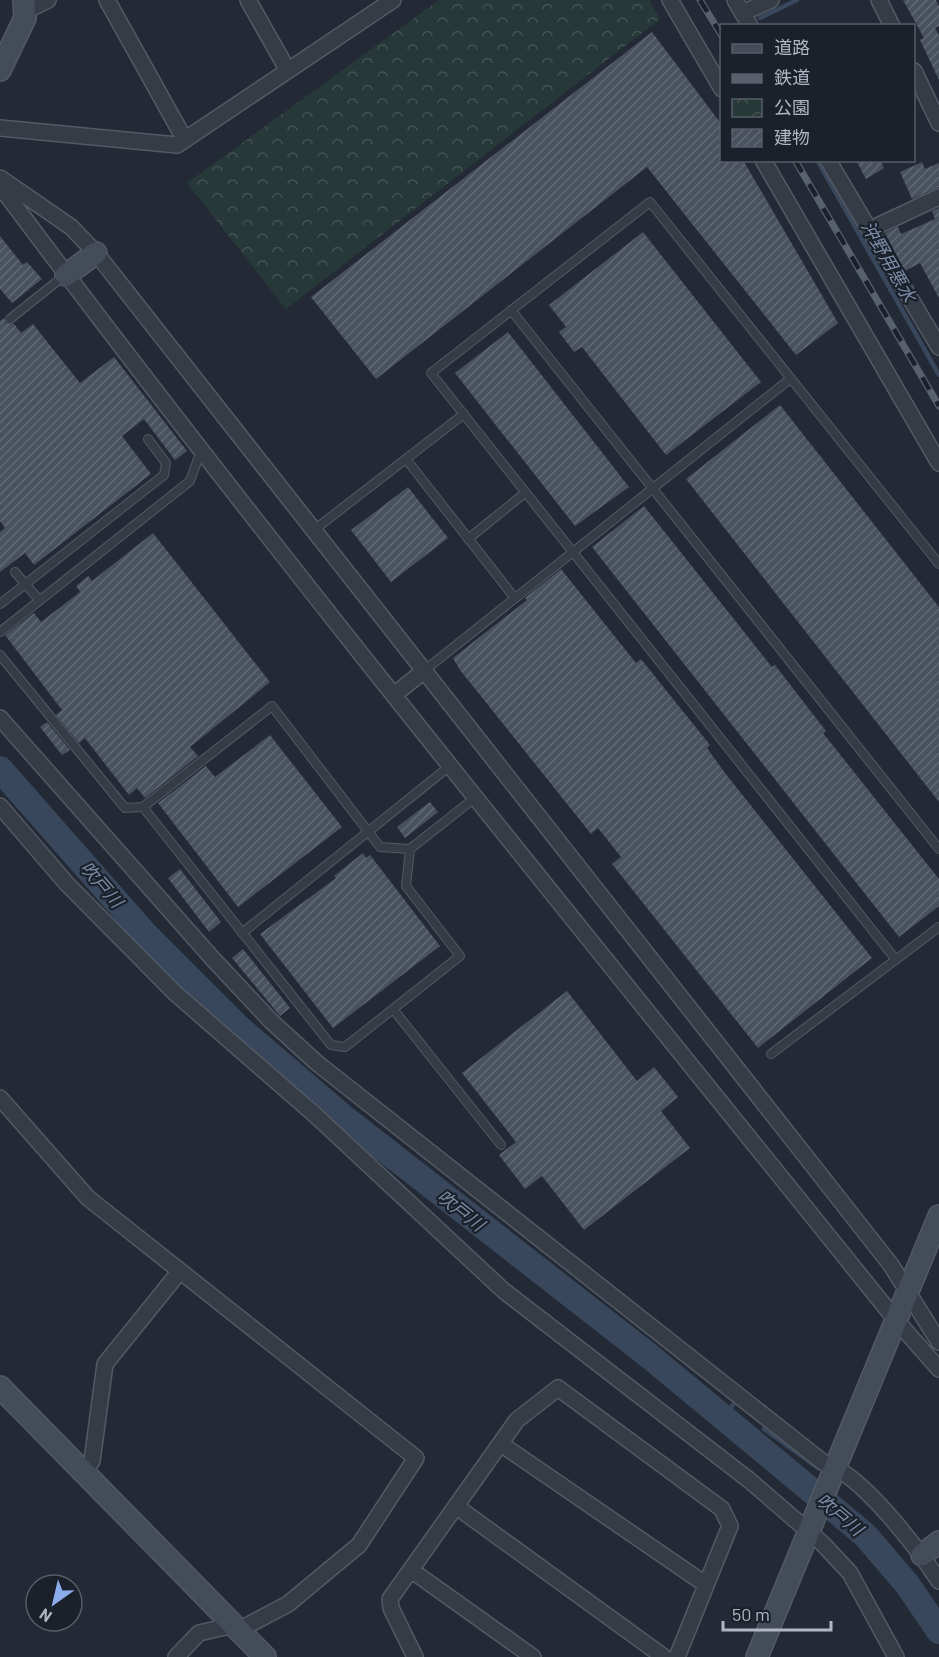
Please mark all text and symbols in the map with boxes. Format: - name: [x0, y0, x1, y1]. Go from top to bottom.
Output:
- legend: [720, 24, 915, 162]
- text: 道路: [774, 36, 810, 58]
- text: 鉄道: [774, 66, 810, 88]
- text: 公園: [774, 96, 810, 118]
- text: 建物: [774, 126, 810, 148]
- water label: 沖野用悪水: [857, 217, 922, 307]
- water label: 吹戸川: [76, 856, 129, 913]
- water label: 吹戸川: [433, 1185, 491, 1237]
- water label: 吹戸川: [812, 1488, 869, 1541]
- north arrow: [24, 1573, 84, 1633]
- scale bar: [723, 1594, 831, 1632]
- text: 50 m: [732, 1603, 770, 1625]
- text: N: [36, 1605, 55, 1627]

